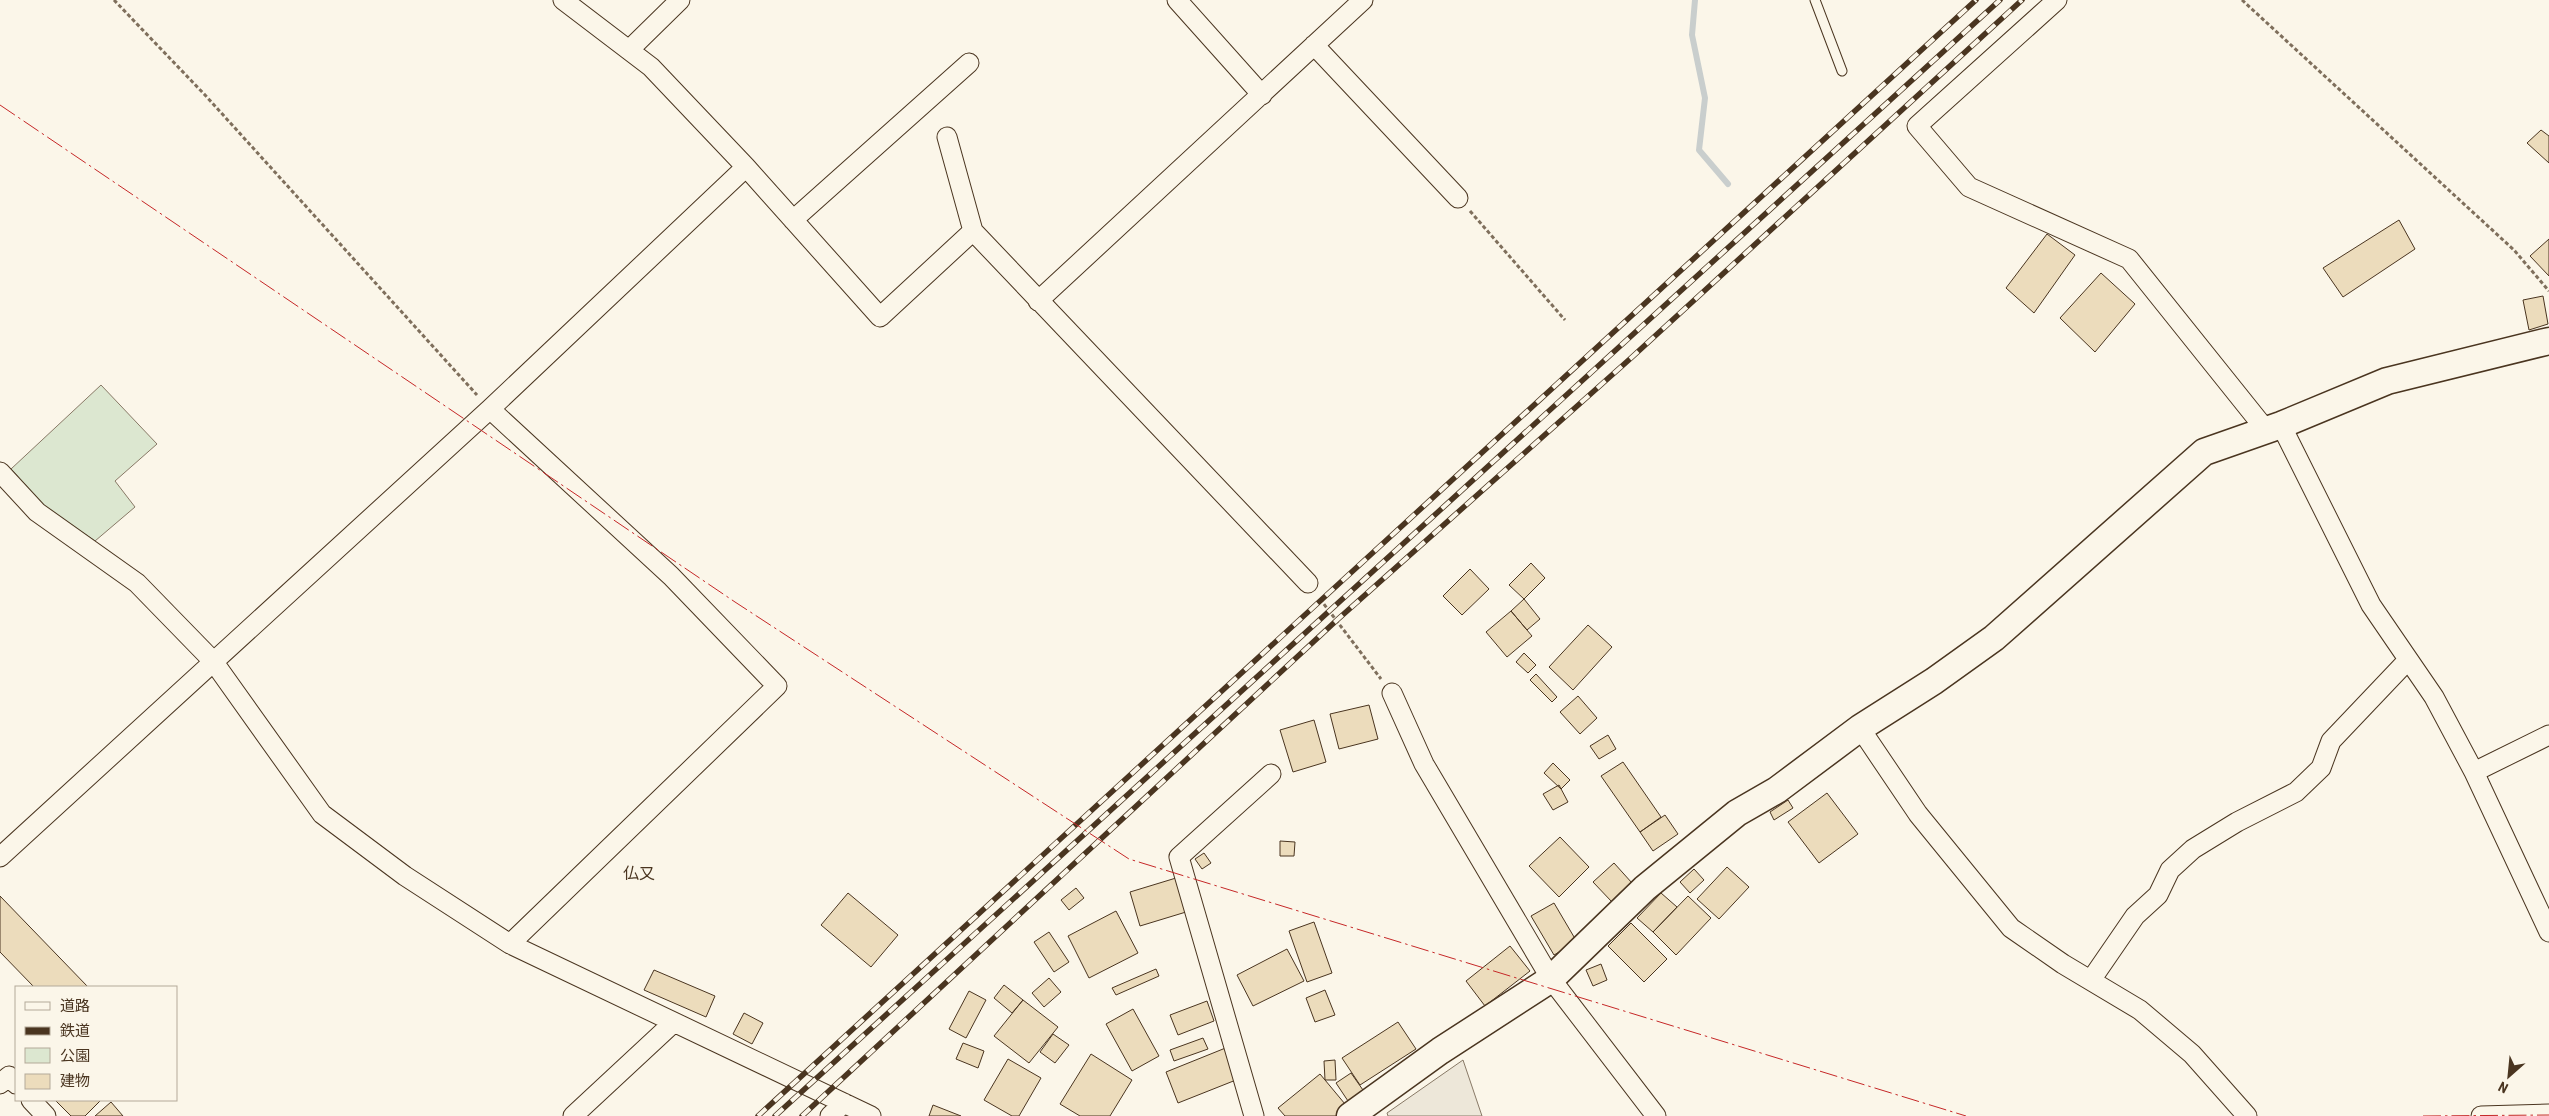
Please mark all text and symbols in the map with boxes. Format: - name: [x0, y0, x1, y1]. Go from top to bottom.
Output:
- district label: 仏又: [623, 864, 655, 883]
- legend: [15, 986, 178, 1101]
- text: 道路: [60, 997, 90, 1015]
- text: 鉄道: [60, 1022, 90, 1040]
- text: 公園: [60, 1047, 90, 1065]
- north arrow: [2484, 1051, 2534, 1101]
- text: 建物: [60, 1072, 90, 1090]
- text: N: [2496, 1079, 2511, 1097]

